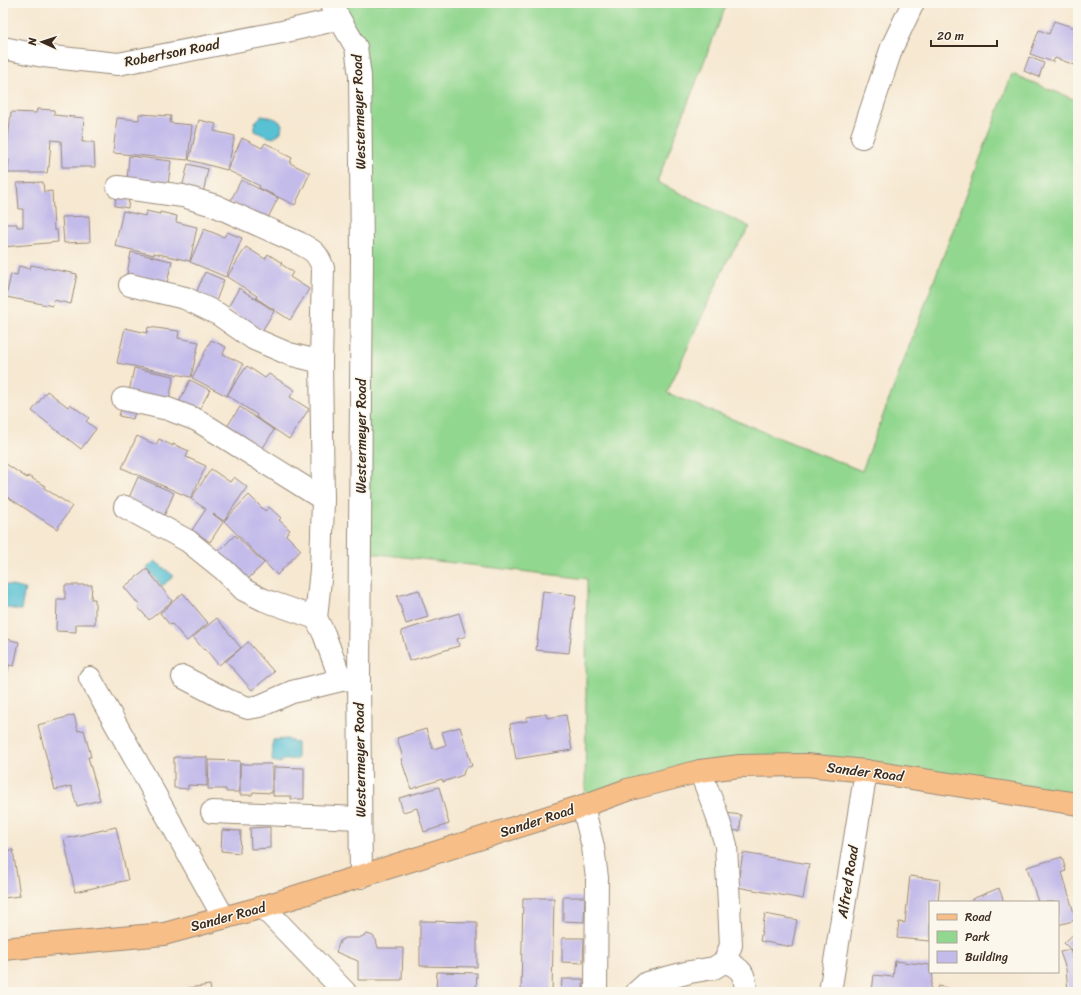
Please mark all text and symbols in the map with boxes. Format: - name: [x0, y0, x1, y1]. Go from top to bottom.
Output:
- north arrow: [22, 22, 62, 62]
- scale bar: [931, 22, 997, 48]
- text: 20 m: [937, 25, 964, 47]
- street label: Robertson Road: [122, 31, 223, 74]
- text: N: [23, 37, 42, 47]
- street label: Westermeyer Road: [344, 53, 373, 170]
- street label: Westermeyer Road: [349, 377, 374, 493]
- street label: Westermeyer Road: [346, 701, 374, 818]
- street label: Sander Road: [825, 755, 906, 789]
- street label: Sander Road: [496, 797, 579, 845]
- street label: Alfred Road: [830, 842, 866, 921]
- street label: Sander Road: [188, 895, 270, 939]
- legend: [929, 901, 1059, 973]
- text: Road: [965, 906, 992, 928]
- text: Park: [965, 926, 990, 948]
- text: Building: [965, 946, 1008, 968]

